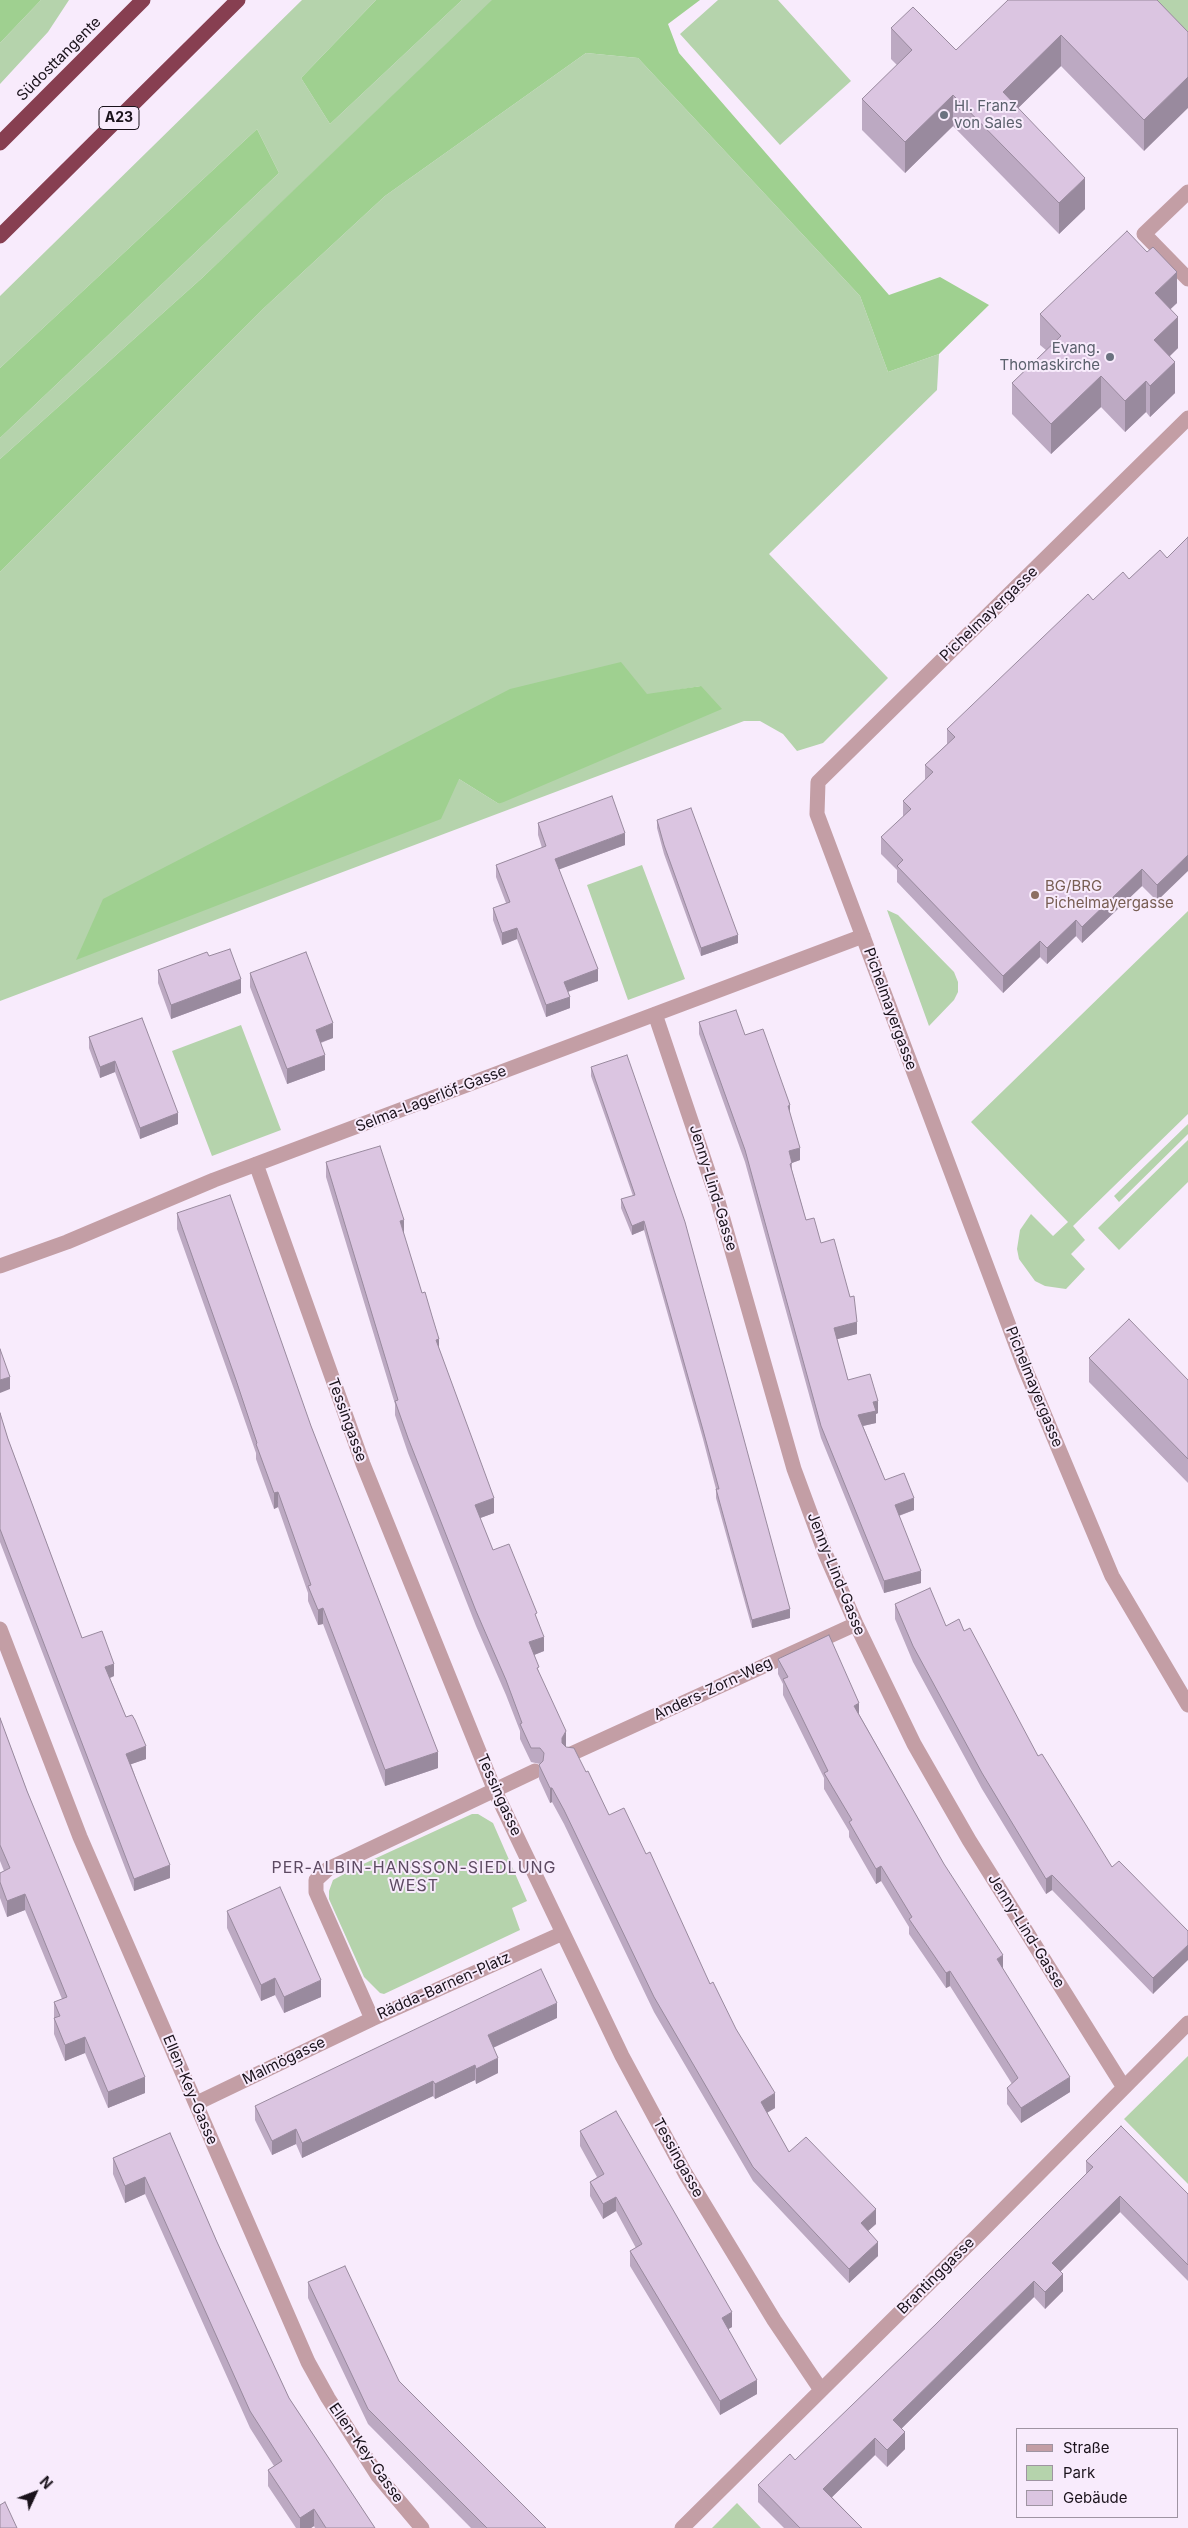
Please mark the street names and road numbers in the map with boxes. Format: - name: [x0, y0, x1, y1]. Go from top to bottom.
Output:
- street label: Südosttangente: [13, 13, 105, 105]
- road number: A23: [99, 106, 139, 130]
- street label: Pichelmayergasse: [936, 563, 1042, 665]
- street label: Pichelmayergasse: [860, 945, 920, 1073]
- street label: Selma-Lagerlöf-Gasse: [353, 1062, 509, 1136]
- street label: Jenny-Lind-Gasse: [685, 1123, 741, 1253]
- street label: Pichelmayergasse: [1002, 1324, 1066, 1450]
- street label: Tessingasse: [324, 1376, 370, 1464]
- street label: Jenny-Lind-Gasse: [803, 1510, 869, 1638]
- street label: Anders-Zorn-Weg: [651, 1654, 775, 1724]
- street label: Tessingasse: [473, 1751, 525, 1839]
- street label: Jenny-Lind-Gasse: [984, 1871, 1068, 1991]
- street label: Rädda-Barnen-Platz: [375, 1948, 513, 2024]
- street label: Ellen-Key-Gasse: [159, 2032, 221, 2148]
- street label: Malmögasse: [240, 2033, 328, 2089]
- street label: Tessingasse: [649, 2115, 707, 2201]
- street label: Brantinggasse: [894, 2234, 978, 2318]
- street label: Ellen-Key-Gasse: [325, 2400, 407, 2506]

